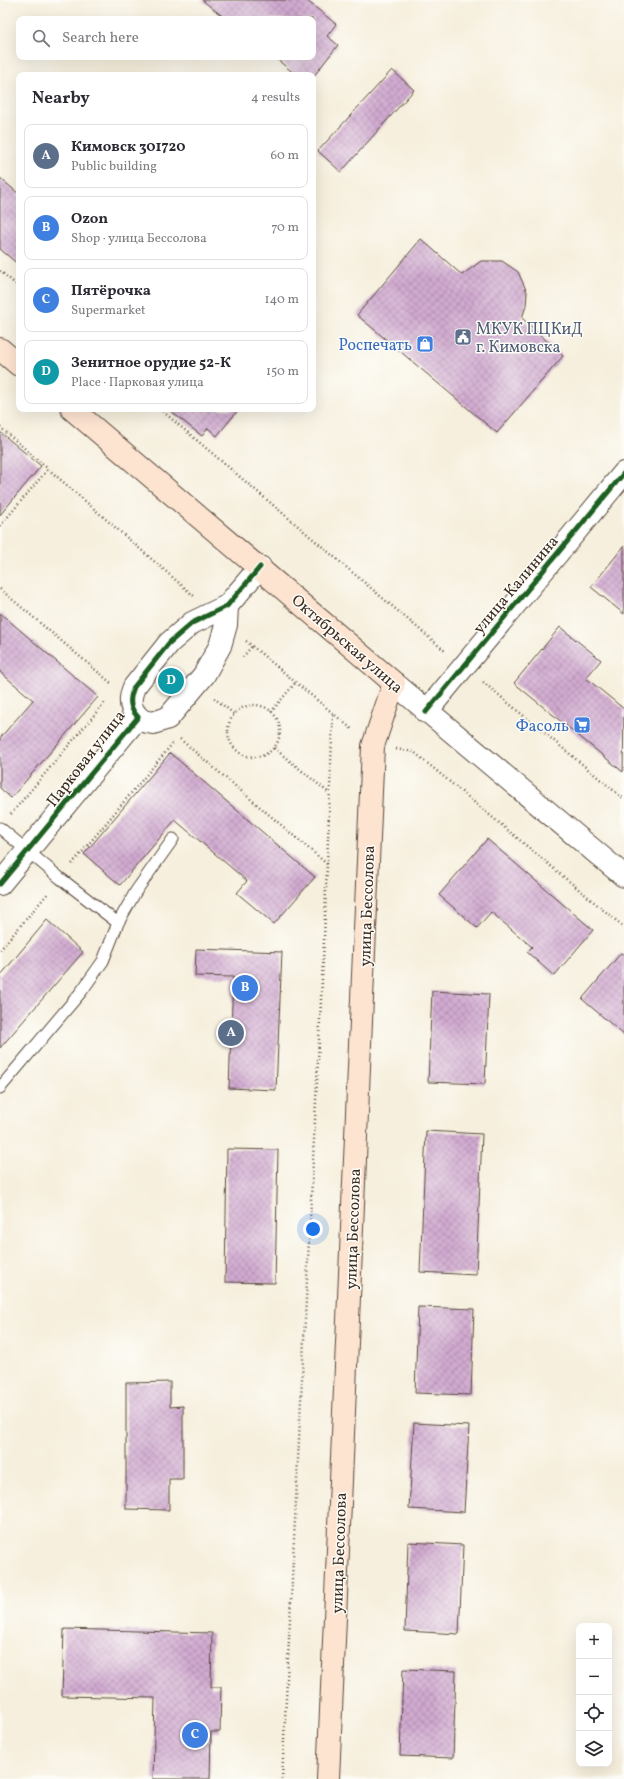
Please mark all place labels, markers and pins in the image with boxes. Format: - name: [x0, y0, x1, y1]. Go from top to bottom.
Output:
- place label: МКУК ПЦКиД г. Кимовска: [476, 319, 583, 359]
- public building icon: МКУК ПЦКиД г. Кимовска: [453, 327, 473, 347]
- shop icon: Роспечать: [415, 334, 435, 354]
- place label: Роспечать: [339, 335, 412, 357]
- pin: D: [158, 666, 184, 696]
- supermarket icon: Фасоль: [572, 715, 592, 735]
- place label: Фасоль: [516, 716, 569, 738]
- pin: B: [232, 973, 258, 1003]
- pin: A: [218, 1018, 244, 1048]
- pin: C: [182, 1720, 208, 1750]

